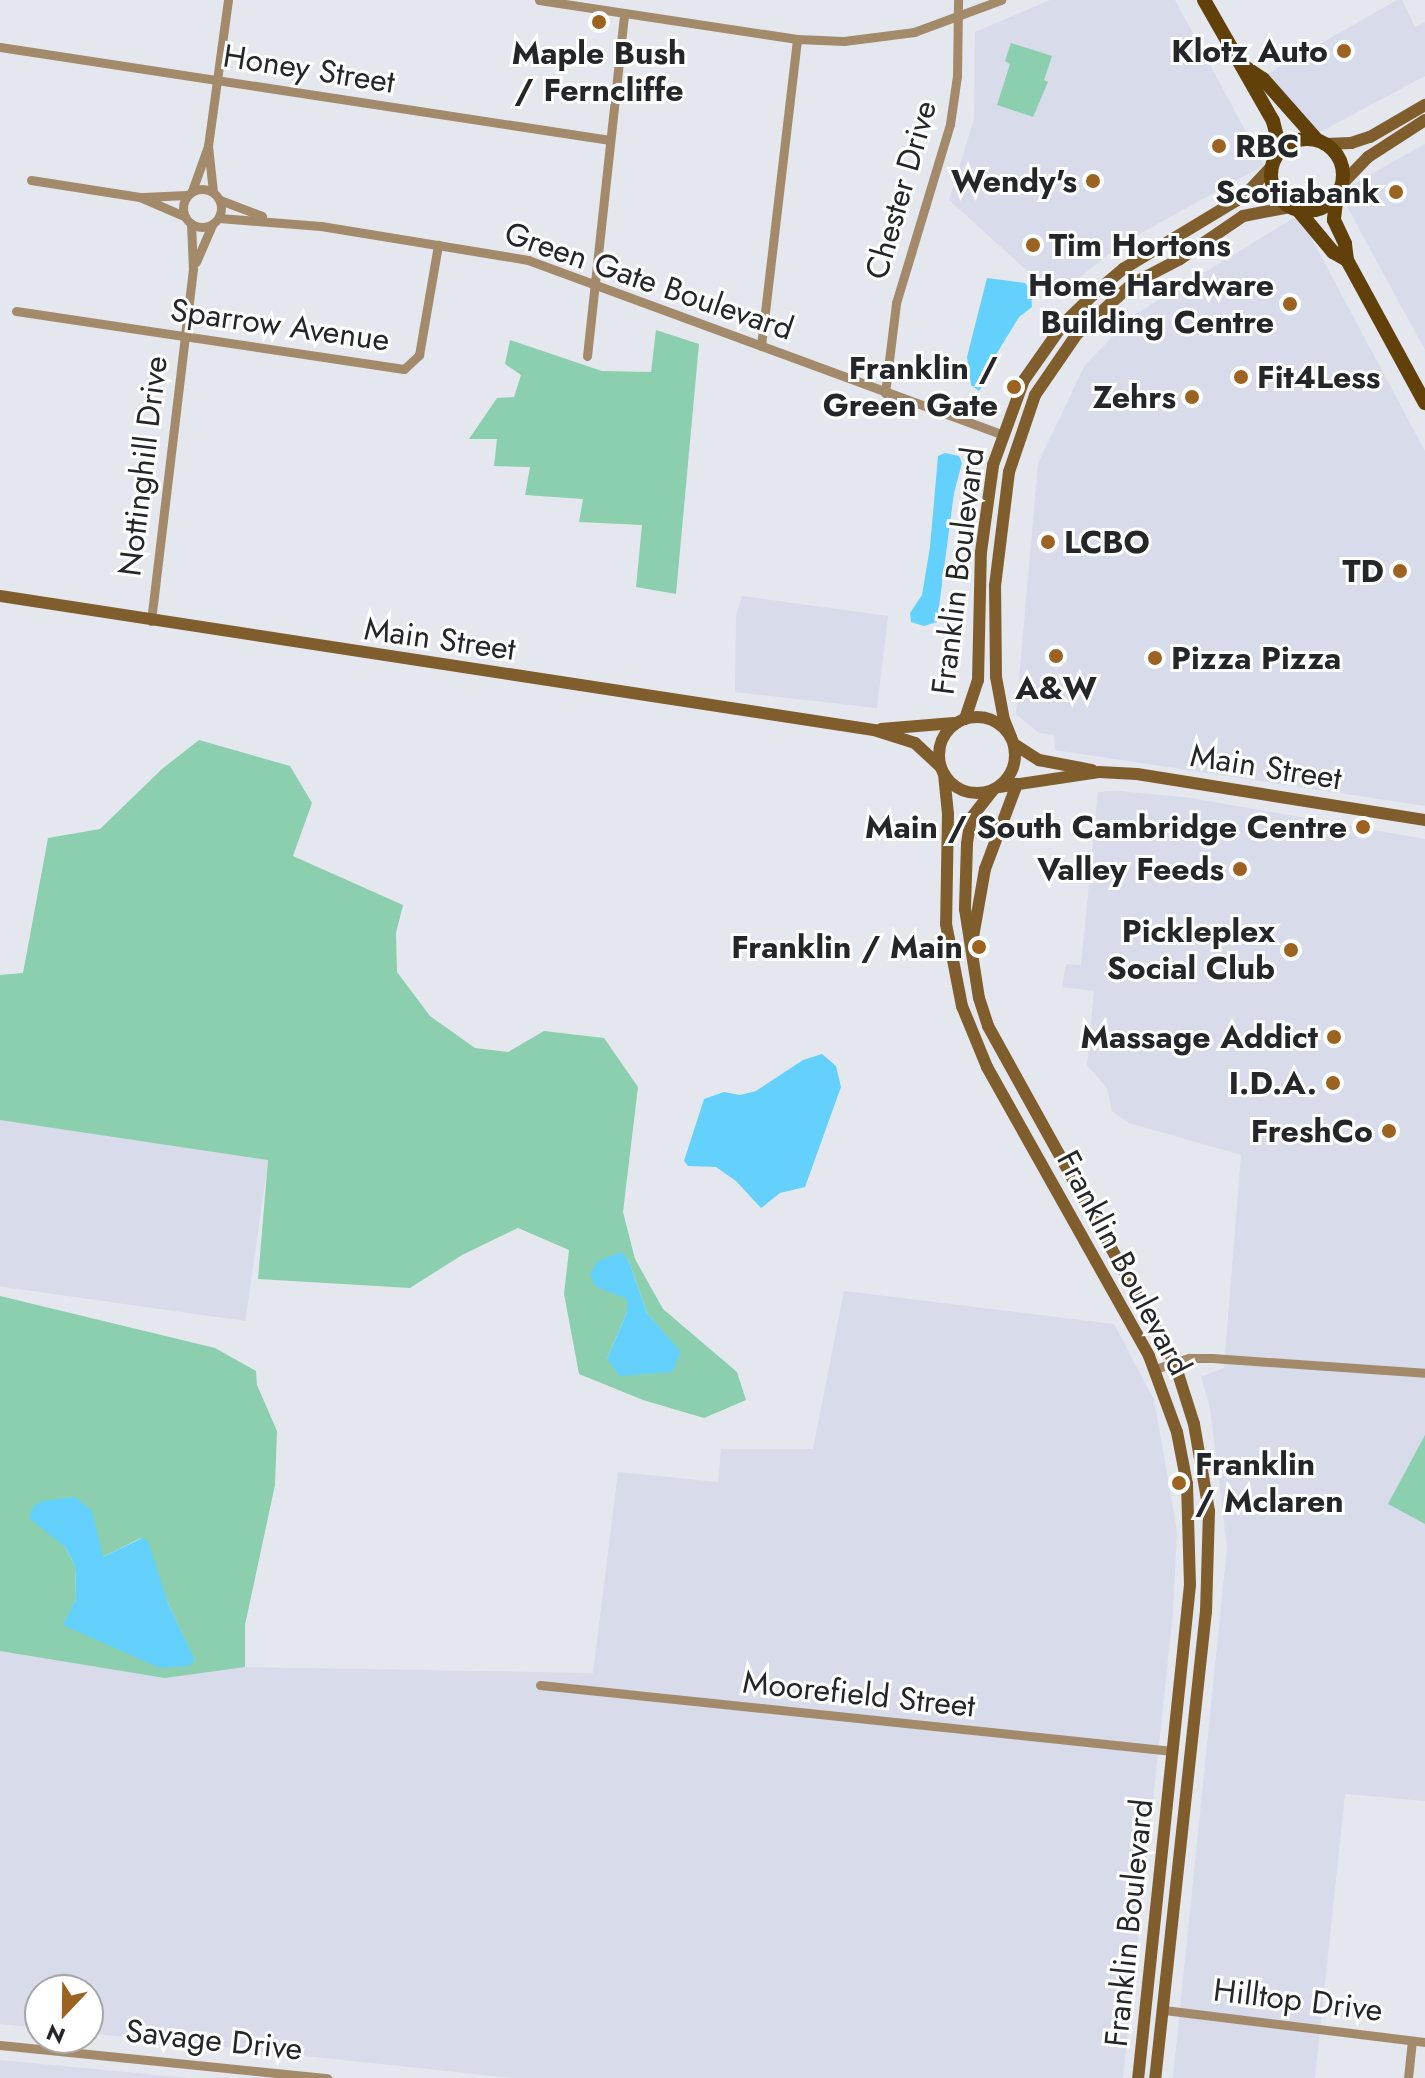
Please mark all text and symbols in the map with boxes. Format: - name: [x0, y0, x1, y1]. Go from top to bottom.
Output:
- marker: Maple Bush / Ferncliffe: [590, 13, 608, 31]
- place label: Klotz Auto: [1171, 32, 1328, 70]
- place label: Maple Bush / Ferncliffe: [512, 35, 686, 110]
- street label: Honey Street: [220, 36, 398, 102]
- marker: Klotz Auto: [1335, 42, 1353, 60]
- street label: Chester Drive: [857, 96, 945, 284]
- place label: RBC: [1235, 127, 1299, 165]
- marker: RBC: [1210, 137, 1228, 155]
- place label: Wendy's: [951, 162, 1077, 200]
- marker: Wendy's: [1084, 172, 1102, 190]
- place label: Scotiabank: [1215, 173, 1380, 211]
- marker: Scotiabank: [1387, 183, 1405, 201]
- street label: Green Gate Boulevard: [500, 214, 798, 348]
- place label: Tim Hortons: [1049, 226, 1231, 264]
- marker: Tim Hortons: [1024, 236, 1042, 254]
- place label: Home Hardware Building Centre: [1028, 267, 1274, 342]
- street label: Sparrow Avenue: [168, 291, 392, 359]
- marker: Home Hardware Building Centre: [1281, 295, 1299, 313]
- place label: Franklin / Green Gate: [823, 350, 998, 425]
- street label: Nottinghill Drive: [110, 354, 176, 578]
- place label: Fit4Less: [1257, 358, 1380, 396]
- marker: Fit4Less: [1232, 368, 1250, 386]
- marker: Franklin / Green Gate: [1005, 378, 1023, 396]
- place label: Zehrs: [1093, 378, 1176, 416]
- marker: Zehrs: [1183, 388, 1201, 406]
- street label: Franklin Boulevard: [924, 445, 992, 697]
- place label: LCBO: [1064, 523, 1150, 561]
- marker: LCBO: [1039, 533, 1057, 551]
- place label: TD: [1343, 552, 1384, 590]
- marker: TD: [1391, 562, 1409, 580]
- street label: Main Street: [362, 609, 518, 669]
- place label: Pizza Pizza: [1171, 639, 1341, 677]
- marker: A&W: [1047, 647, 1065, 665]
- marker: Pizza Pizza: [1146, 649, 1164, 667]
- place label: A&W: [1015, 669, 1097, 707]
- street label: Main Street: [1188, 736, 1344, 798]
- place label: Main / South Cambridge Centre: [865, 808, 1347, 846]
- marker: Main / South Cambridge Centre: [1354, 818, 1372, 836]
- place label: Valley Feeds: [1037, 850, 1224, 888]
- marker: Valley Feeds: [1231, 860, 1249, 878]
- place label: Pickleplex Social Club: [1107, 913, 1275, 988]
- place label: Franklin / Main: [731, 928, 963, 966]
- marker: Franklin / Main: [970, 938, 988, 956]
- marker: Pickleplex Social Club: [1282, 941, 1300, 959]
- place label: Massage Addict: [1081, 1018, 1318, 1056]
- marker: Massage Addict: [1325, 1028, 1343, 1046]
- place label: I.D.A.: [1229, 1064, 1317, 1102]
- marker: I.D.A.: [1324, 1074, 1342, 1092]
- place label: FreshCo: [1251, 1112, 1373, 1150]
- marker: FreshCo: [1380, 1122, 1398, 1140]
- street label: Franklin Boulevard: [1049, 1144, 1199, 1382]
- place label: Franklin / Mclaren: [1195, 1446, 1344, 1521]
- marker: Franklin / Mclaren: [1170, 1474, 1188, 1492]
- street label: Moorefield Street: [741, 1663, 977, 1725]
- street label: Franklin Boulevard: [1097, 1797, 1161, 2049]
- street label: Hilltop Drive: [1211, 1971, 1385, 2029]
- north arrow: [24, 1974, 104, 2054]
- street label: Savage Drive: [124, 2012, 304, 2068]
- text: N: [42, 2016, 70, 2053]

